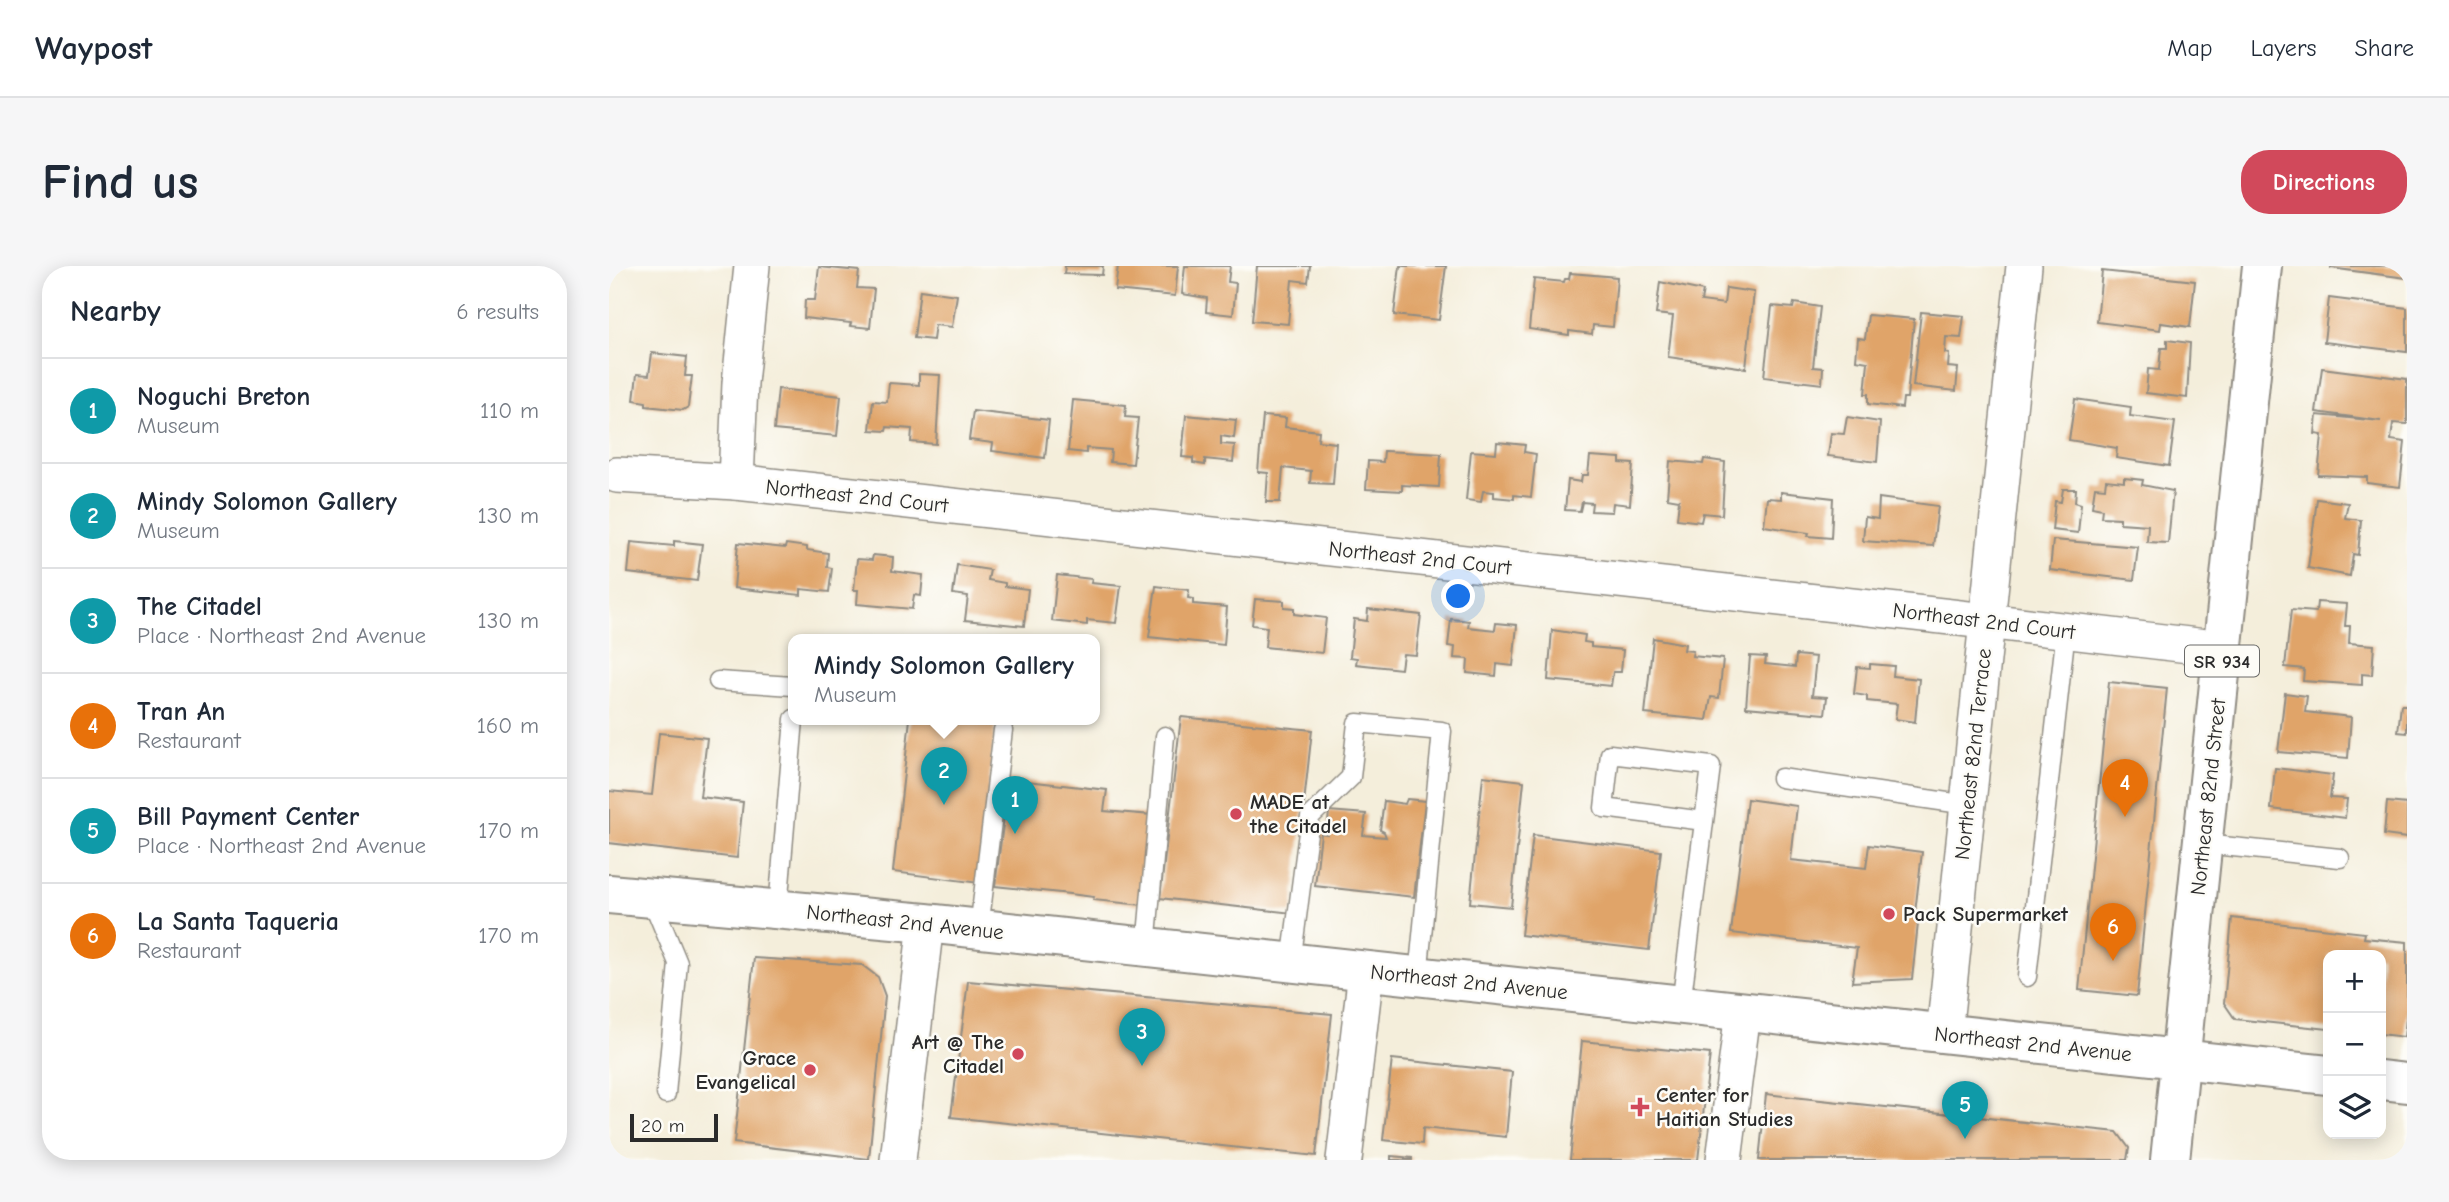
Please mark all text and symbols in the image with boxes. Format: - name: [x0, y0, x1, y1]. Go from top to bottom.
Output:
- text: Waypost: [35, 29, 152, 67]
- text: Map: [2167, 34, 2213, 62]
- text: Layers: [2251, 34, 2316, 62]
- text: Share: [2354, 34, 2414, 62]
- button: Directions: [2241, 150, 2407, 214]
- text: Find us: [42, 154, 198, 210]
- text: Nearby: [70, 294, 161, 329]
- text: 6 results: [456, 298, 539, 325]
- text: Noguchi Breton: [137, 382, 310, 412]
- text: 1: [88, 397, 98, 424]
- text: 110 m: [480, 397, 539, 424]
- text: Museum: [137, 412, 220, 439]
- street label: Northeast 2nd Court: [765, 474, 950, 518]
- text: Mindy Solomon Gallery: [137, 487, 397, 517]
- text: 2: [87, 502, 99, 529]
- text: 130 m: [478, 502, 539, 529]
- text: Museum: [137, 517, 220, 544]
- street label: Northeast 2nd Court: [1328, 536, 1513, 580]
- your location: [1441, 579, 1475, 613]
- text: The Citadel: [137, 592, 262, 622]
- street label: Northeast 2nd Court: [1891, 598, 2077, 644]
- text: 3: [87, 607, 99, 634]
- text: 130 m: [478, 607, 539, 634]
- text: Place · Northeast 2nd Avenue: [137, 622, 426, 649]
- popup: [788, 634, 1100, 725]
- road number: SR 934: [2185, 646, 2259, 676]
- street label: Northeast 82nd Terrace: [1950, 647, 1996, 861]
- text: Mindy Solomon Gallery: [814, 651, 1074, 681]
- text: Museum: [814, 681, 897, 708]
- street label: Northeast 82nd Street: [2186, 696, 2230, 897]
- text: Tran An: [137, 697, 225, 727]
- text: 4: [88, 712, 98, 739]
- text: 160 m: [477, 712, 539, 739]
- text: Restaurant: [137, 727, 241, 754]
- pin: 2: [921, 747, 967, 805]
- pin: 4: [2102, 759, 2148, 817]
- pin: 1: [992, 776, 1038, 834]
- place label: MADE at the Citadel: [1249, 790, 1347, 838]
- text: Bill Payment Center: [137, 802, 359, 832]
- marker: MADE at the Citadel: [1228, 806, 1244, 822]
- text: 5: [87, 817, 99, 844]
- text: 170 m: [478, 817, 539, 844]
- text: Place · Northeast 2nd Avenue: [137, 832, 426, 859]
- street label: Northeast 2nd Avenue: [805, 900, 1005, 944]
- place label: Pack Supermarket: [1903, 902, 2069, 926]
- pin: 6: [2090, 903, 2136, 961]
- marker: Pack Supermarket: [1881, 906, 1897, 922]
- text: La Santa Taqueria: [137, 907, 339, 937]
- text: 6: [87, 922, 99, 949]
- text: 170 m: [478, 922, 539, 949]
- text: Restaurant: [137, 937, 241, 964]
- map controls: [2323, 950, 2386, 1139]
- button: +: [2323, 950, 2386, 1013]
- street label: Northeast 2nd Avenue: [1369, 960, 1569, 1004]
- pin: 3: [1119, 1008, 1165, 1066]
- button: −: [2323, 1013, 2386, 1076]
- street label: Northeast 2nd Avenue: [1933, 1022, 2133, 1066]
- place label: Art @ The Citadel: [912, 1030, 1004, 1078]
- place label: Grace Evangelical: [696, 1046, 796, 1094]
- marker: Art @ The Citadel: [1010, 1046, 1026, 1062]
- marker: Grace Evangelical: [802, 1062, 818, 1078]
- button: layers: [2323, 1076, 2386, 1139]
- pin: 5: [1942, 1081, 1988, 1139]
- place label: Center for Haitian Studies: [1656, 1083, 1793, 1131]
- marker: Center for Haitian Studies: [1630, 1097, 1650, 1117]
- scale bar: [630, 1111, 717, 1143]
- text: 20 m: [641, 1115, 685, 1137]

